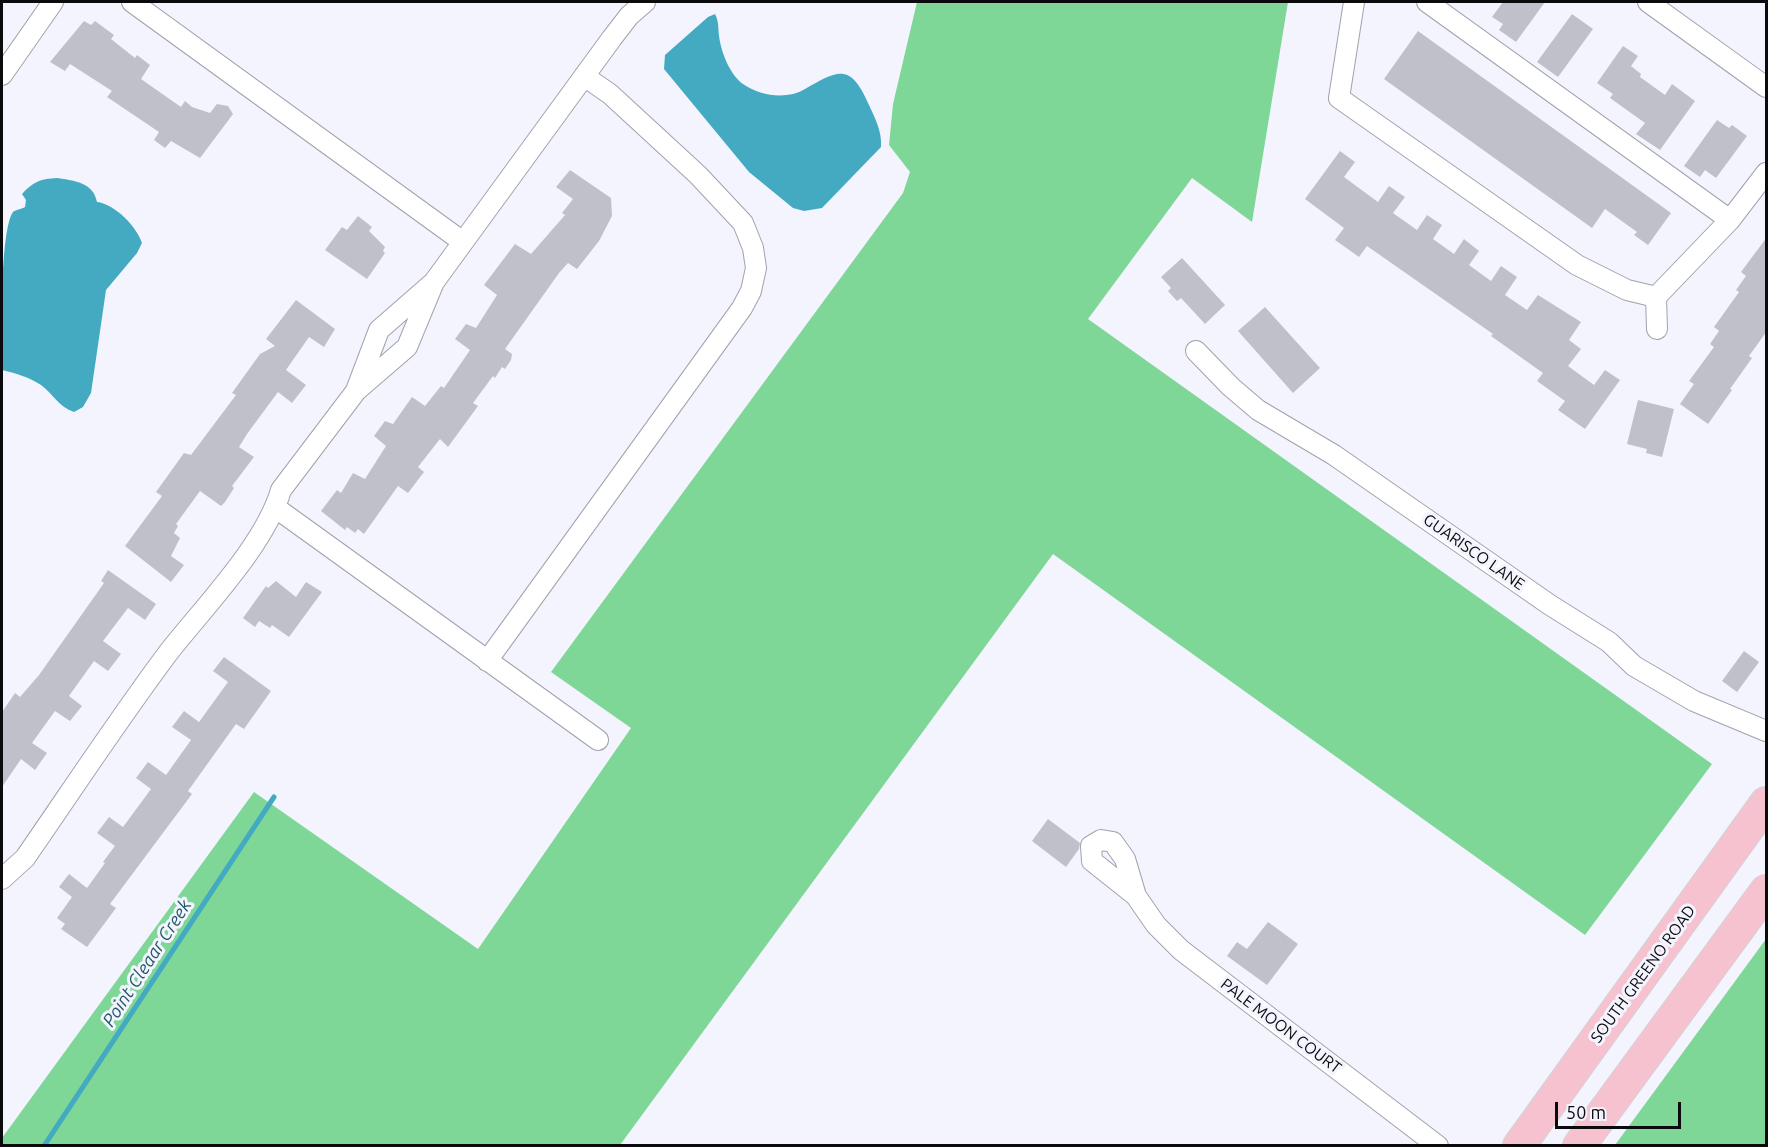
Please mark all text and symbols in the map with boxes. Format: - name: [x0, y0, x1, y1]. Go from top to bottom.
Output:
- street label: GUARISCO LANE: [1420, 510, 1528, 594]
- water label: Point Cleaar Creek: [98, 895, 196, 1031]
- street label: SOUTH GREENO ROAD: [1587, 901, 1699, 1047]
- street label: PALE MOON COURT: [1217, 974, 1345, 1078]
- scale bar: [1558, 1090, 1684, 1128]
- text: 50 m: [1566, 1102, 1606, 1122]

